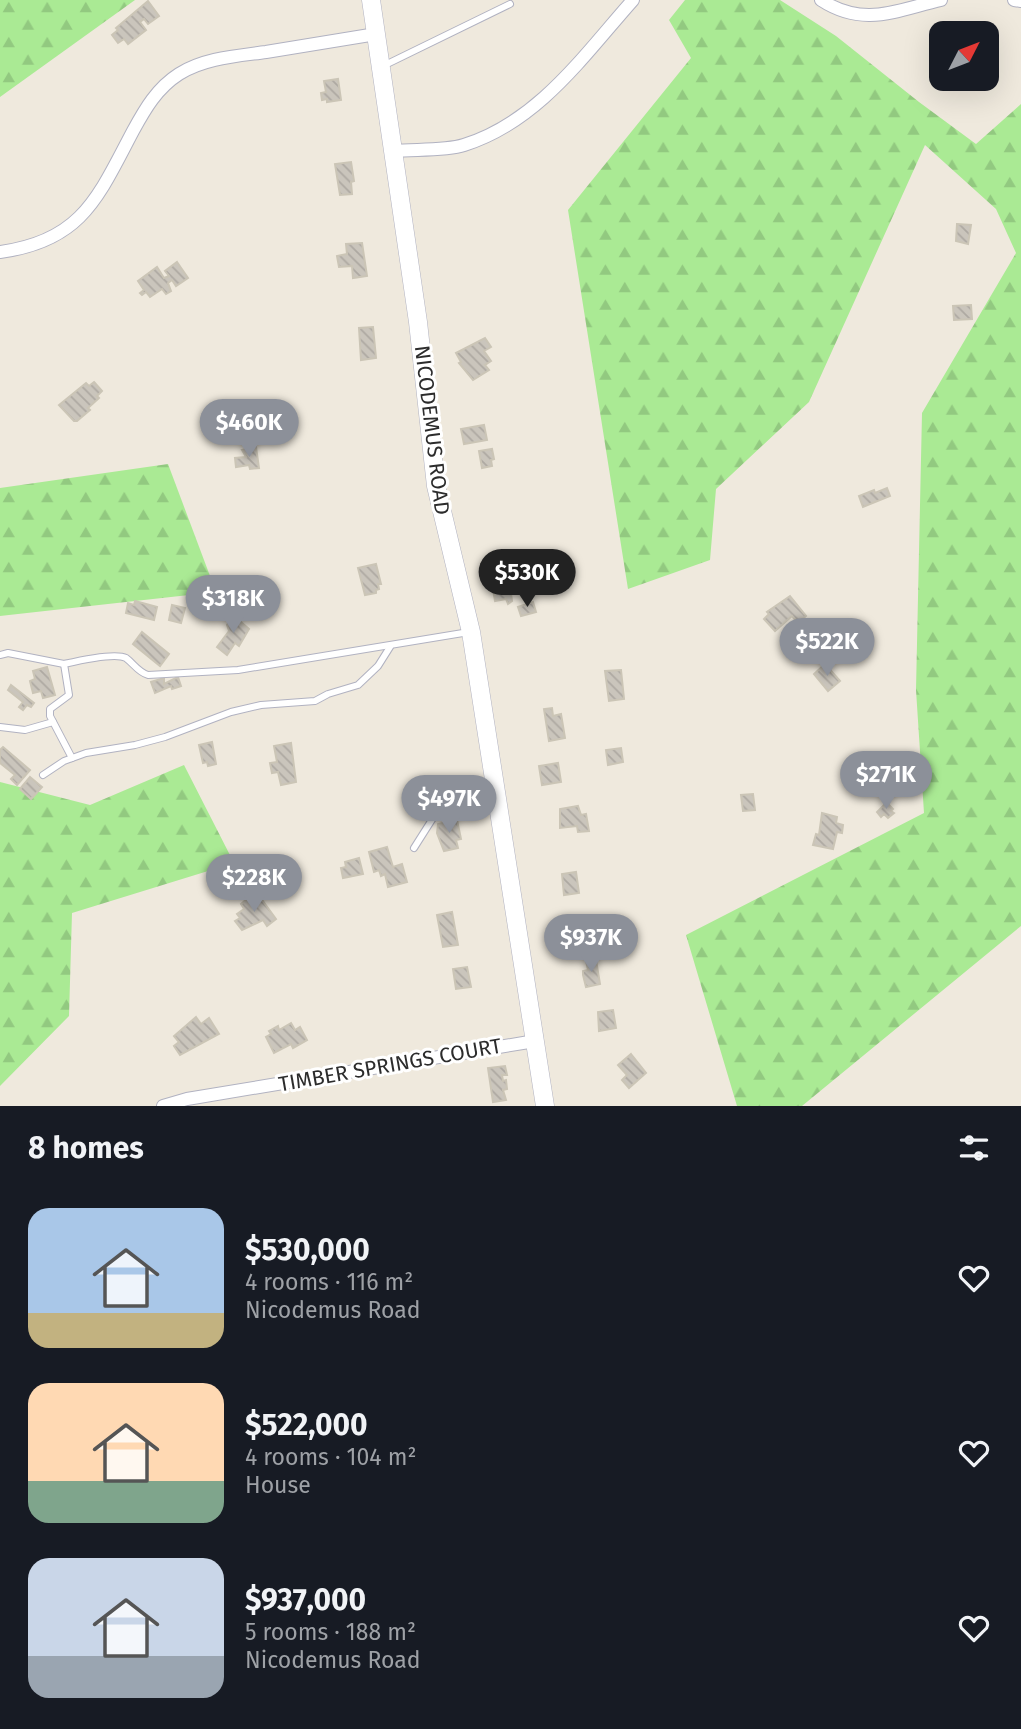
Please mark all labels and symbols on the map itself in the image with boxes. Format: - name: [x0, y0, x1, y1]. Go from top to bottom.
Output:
- north arrow: [929, 21, 999, 91]
- street label: NICODEMUS ROAD: [409, 344, 455, 516]
- pin: $460K: [200, 400, 298, 459]
- pin: $530K: [478, 550, 576, 609]
- pin: $318K: [184, 576, 282, 635]
- pin: $522K: [778, 618, 876, 678]
- pin: $271K: [837, 752, 935, 811]
- pin: $497K: [400, 776, 498, 835]
- pin: $228K: [205, 855, 303, 914]
- pin: $937K: [542, 914, 640, 974]
- street label: TIMBER SPRINGS COURT: [277, 1033, 504, 1097]

